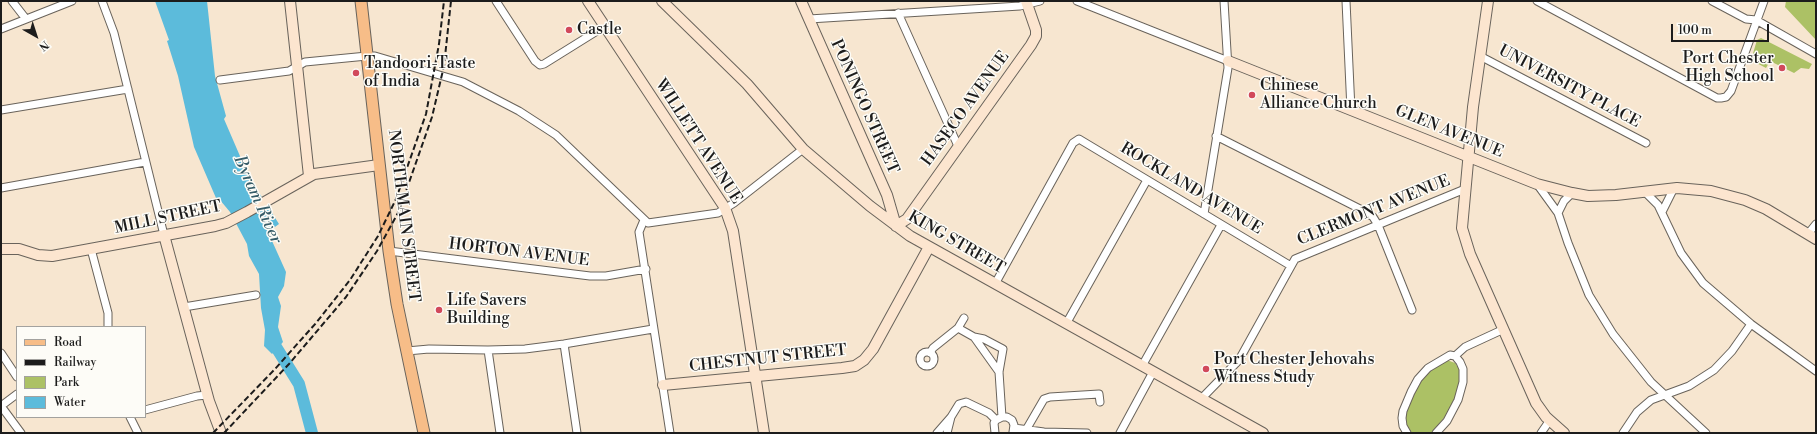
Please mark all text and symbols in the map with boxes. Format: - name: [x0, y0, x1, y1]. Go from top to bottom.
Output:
- north arrow: [16, 16, 56, 56]
- scale bar: [1673, 16, 1771, 42]
- place label: Castle: [577, 20, 622, 40]
- text: 100 m: [1678, 23, 1712, 38]
- marker: Castle: [564, 25, 574, 35]
- text: N: [36, 37, 51, 53]
- street label: PONINGO STREET: [826, 37, 902, 177]
- street label: UNIVERSITY PLACE: [1495, 41, 1643, 133]
- street label: HASECO AVENUE: [918, 48, 1014, 170]
- place label: Port Chester High School: [1683, 49, 1774, 87]
- place label: Tandoori-Taste of India: [364, 54, 476, 92]
- marker: Port Chester High School: [1777, 63, 1787, 73]
- marker: Tandoori-Taste of India: [351, 68, 361, 78]
- street label: WILLETT AVENUE: [650, 76, 746, 208]
- place label: Chinese Alliance Church: [1260, 76, 1377, 114]
- marker: Chinese Alliance Church: [1247, 90, 1257, 100]
- street label: GLEN AVENUE: [1392, 102, 1506, 162]
- street label: NORTH MAIN STREET: [383, 129, 423, 303]
- street label: ROCKLAND AVENUE: [1116, 139, 1266, 239]
- water label: Byram River: [228, 153, 286, 247]
- street label: CLERMONT AVENUE: [1295, 172, 1453, 250]
- street label: MILL STREET: [113, 197, 223, 239]
- street label: KING STREET: [904, 207, 1008, 279]
- street label: HORTON AVENUE: [448, 235, 590, 271]
- place label: Life Savers Building: [447, 291, 527, 329]
- marker: Life Savers Building: [434, 305, 444, 315]
- legend: [16, 326, 146, 418]
- text: Road: [54, 335, 82, 350]
- street label: CHESTNUT STREET: [688, 341, 848, 377]
- place label: Port Chester Jehovahs Witness Study: [1214, 350, 1374, 388]
- text: Railway: [54, 355, 96, 370]
- marker: Port Chester Jehovahs Witness Study: [1201, 364, 1211, 374]
- text: Park: [54, 375, 79, 390]
- text: Water: [54, 395, 86, 410]

